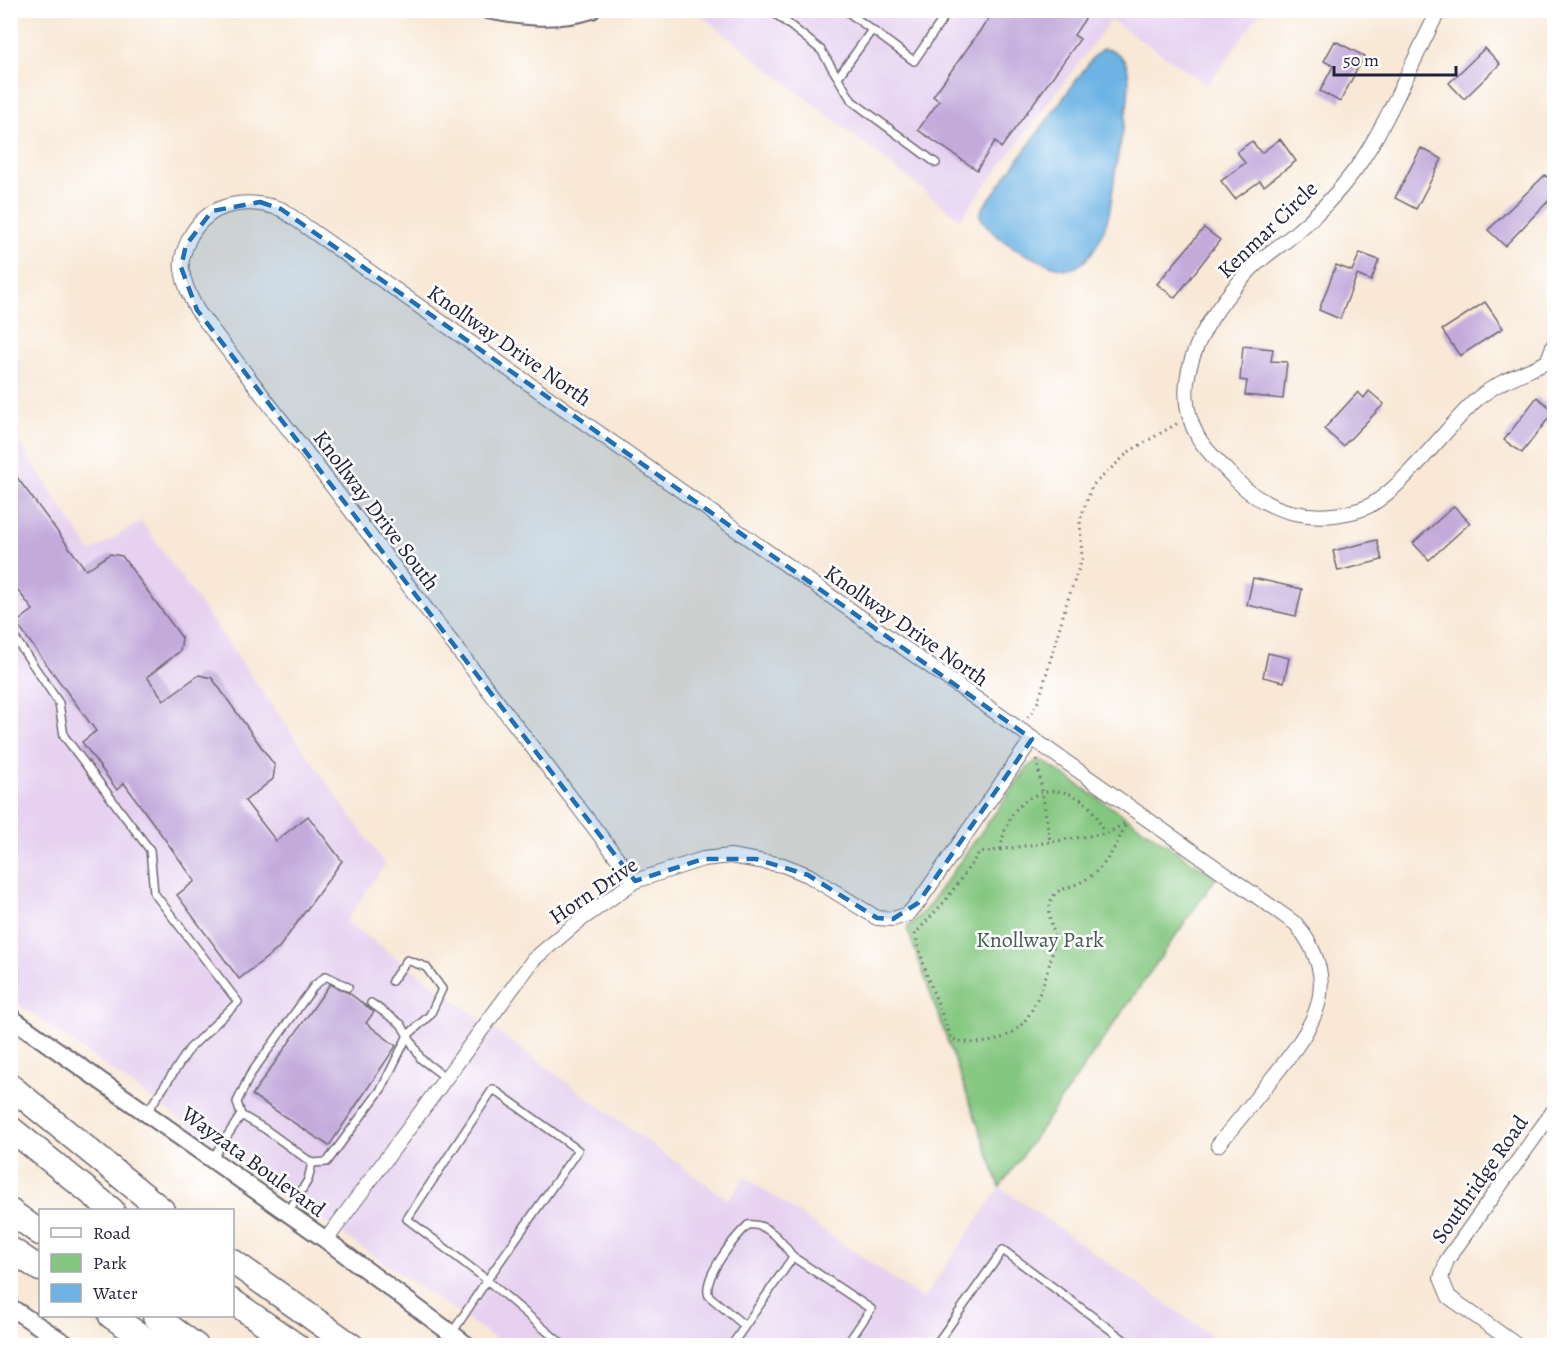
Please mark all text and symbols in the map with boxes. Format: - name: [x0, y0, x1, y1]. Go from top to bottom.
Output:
- scale bar: [1334, 39, 1456, 77]
- text: 50 m: [1343, 48, 1379, 72]
- street label: Kenmar Circle: [1211, 174, 1324, 285]
- street label: Knollway Drive North: [421, 278, 598, 414]
- street label: Knollway Drive South: [306, 424, 447, 597]
- street label: Knollway Drive North: [818, 558, 995, 694]
- street label: Horn Drive: [543, 850, 644, 932]
- park label: Knollway Park: [976, 925, 1104, 955]
- street label: Wayzata Boulevard: [174, 1099, 332, 1224]
- street label: Southridge Road: [1424, 1109, 1535, 1250]
- legend: [39, 1209, 234, 1317]
- text: Road: [93, 1221, 131, 1245]
- text: Park: [93, 1251, 127, 1275]
- text: Water: [92, 1281, 138, 1305]

